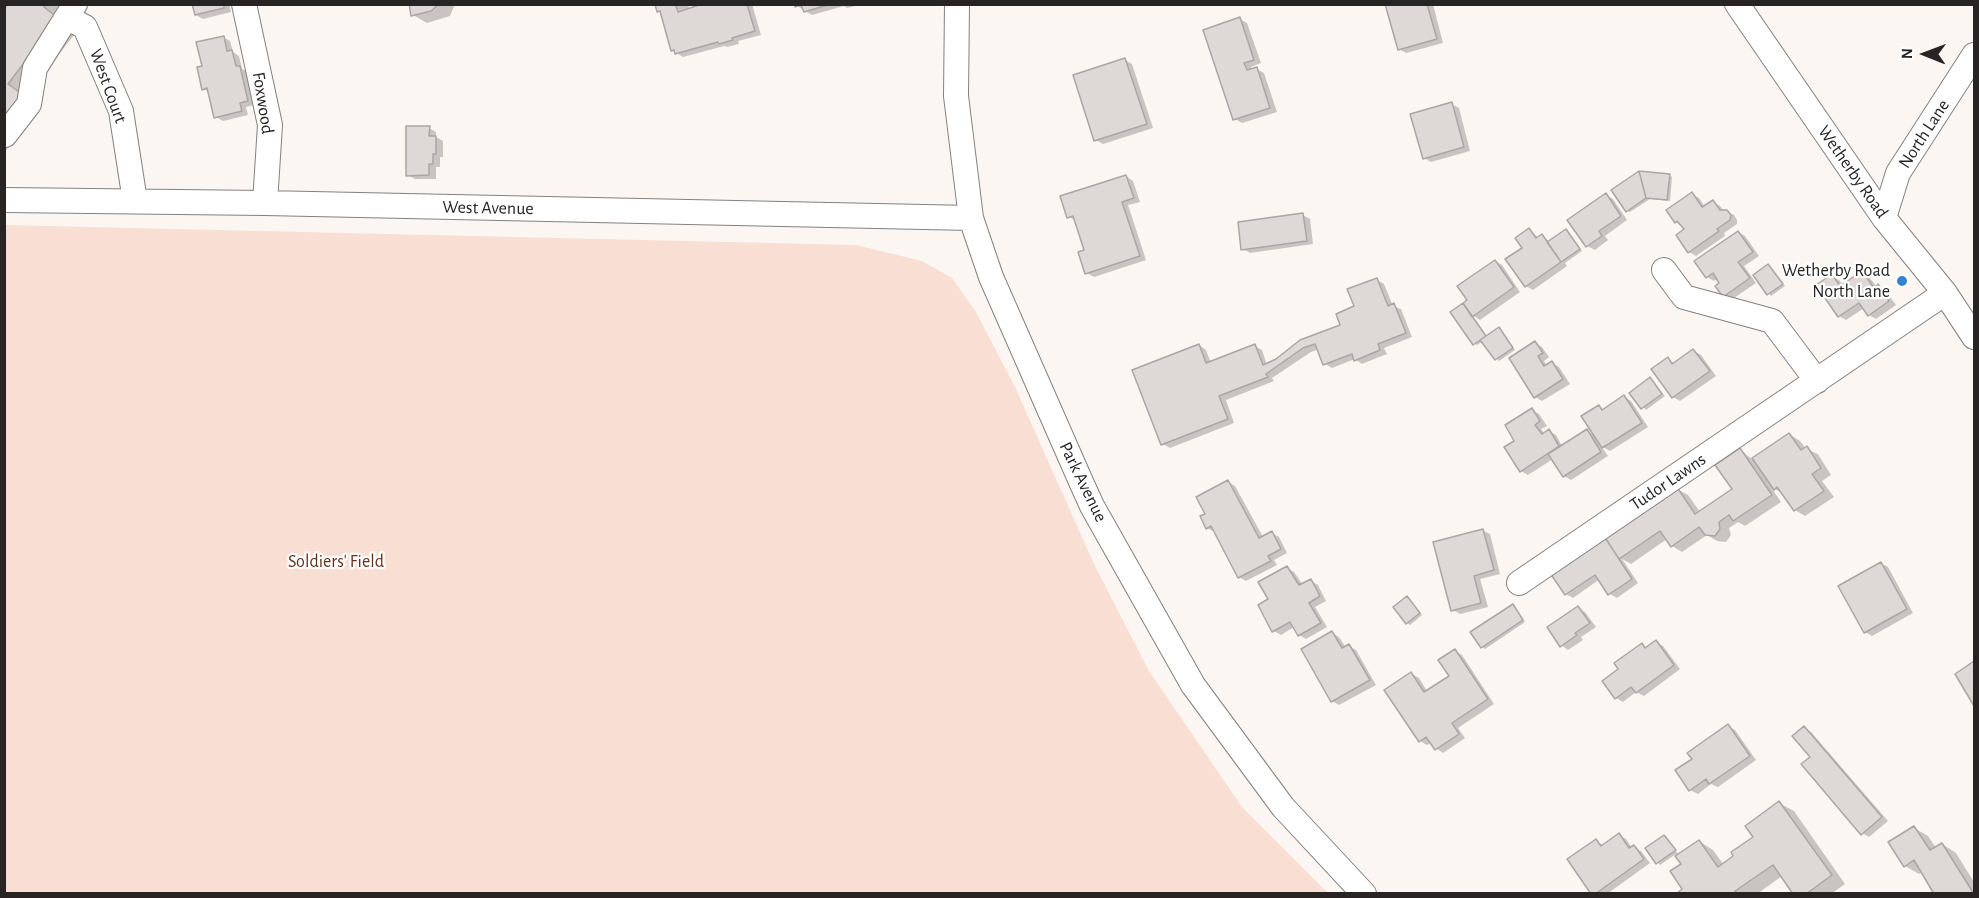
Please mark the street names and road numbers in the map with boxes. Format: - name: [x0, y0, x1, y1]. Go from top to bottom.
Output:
- street label: West Court: [85, 46, 131, 126]
- street label: Foxwood: [247, 70, 279, 136]
- street label: North Lane: [1894, 96, 1954, 172]
- street label: Wetherby Road: [1813, 121, 1893, 223]
- street label: West Avenue: [442, 196, 534, 220]
- street label: Park Avenue: [1054, 438, 1112, 526]
- street label: Tudor Lawns: [1626, 449, 1710, 515]

